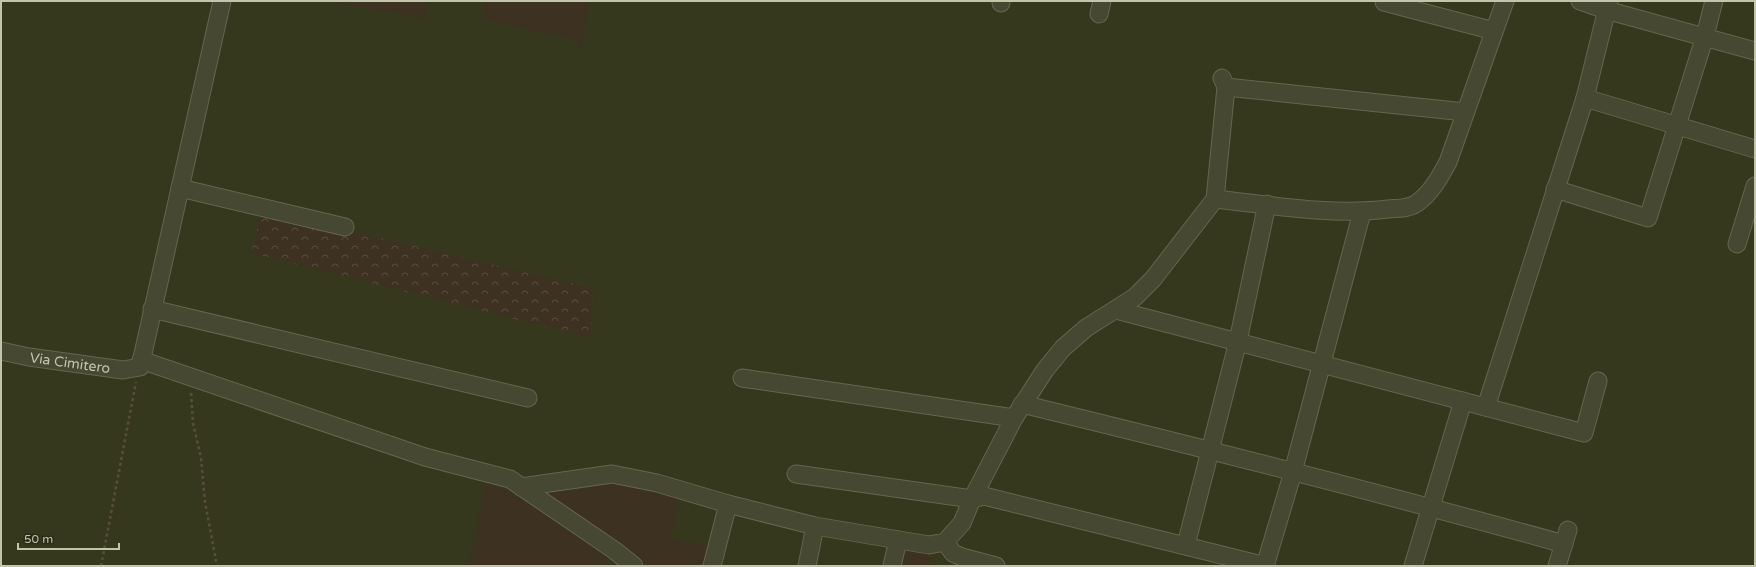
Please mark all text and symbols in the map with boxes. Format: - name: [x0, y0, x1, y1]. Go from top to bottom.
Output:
- street label: Via Cimitero: [29, 349, 111, 377]
- scale bar: [18, 525, 119, 551]
- text: 50 m: [24, 532, 53, 546]

